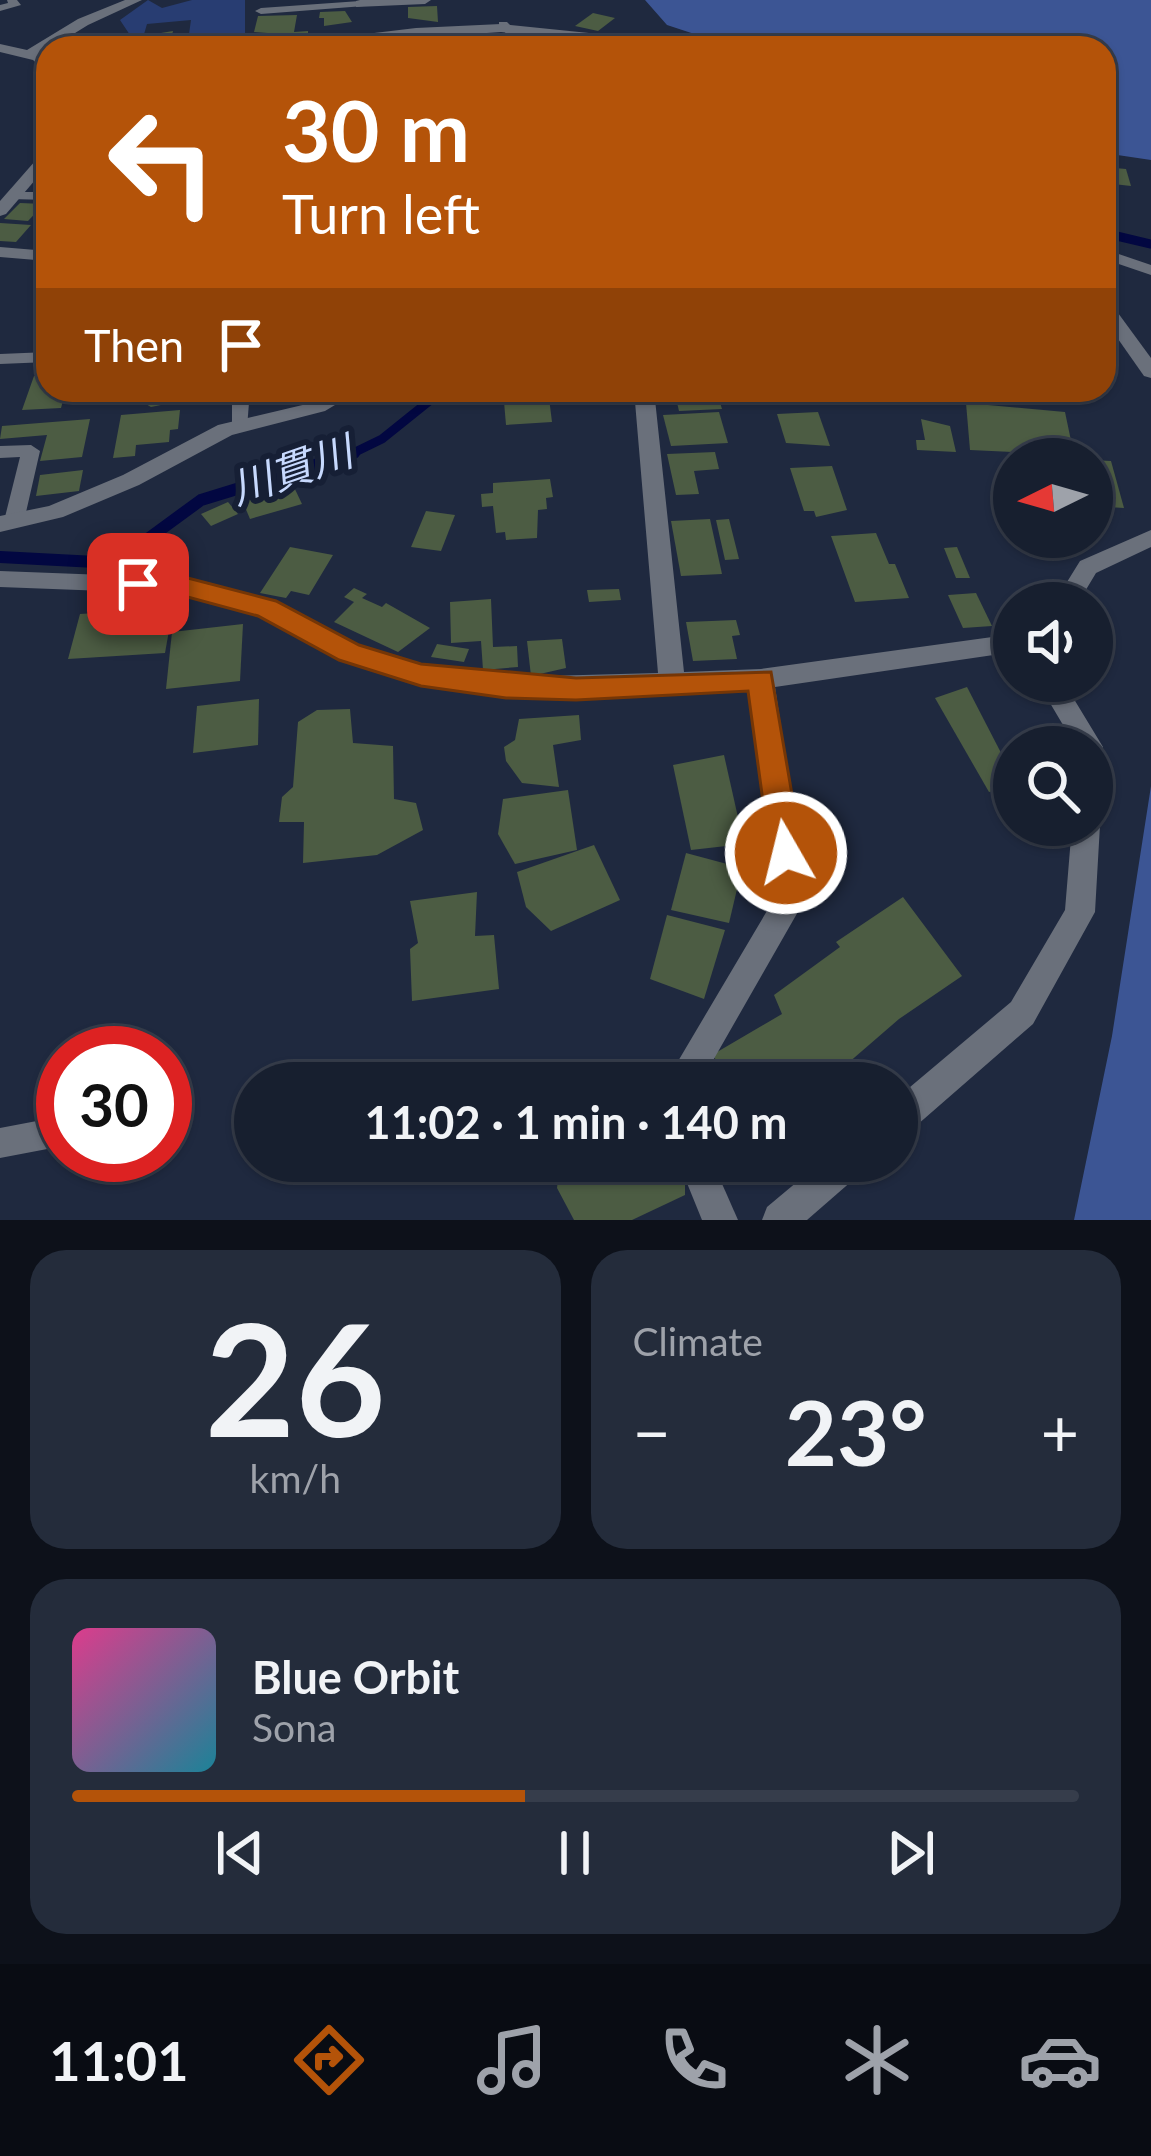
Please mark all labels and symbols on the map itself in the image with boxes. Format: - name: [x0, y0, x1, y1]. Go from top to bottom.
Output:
- water label: 川貫川: [223, 424, 362, 513]
- north arrow: [993, 438, 1113, 558]
- pin: [87, 533, 189, 635]
- position arrow: [723, 790, 849, 916]
- speed limit sign: 30: [36, 1026, 192, 1182]

